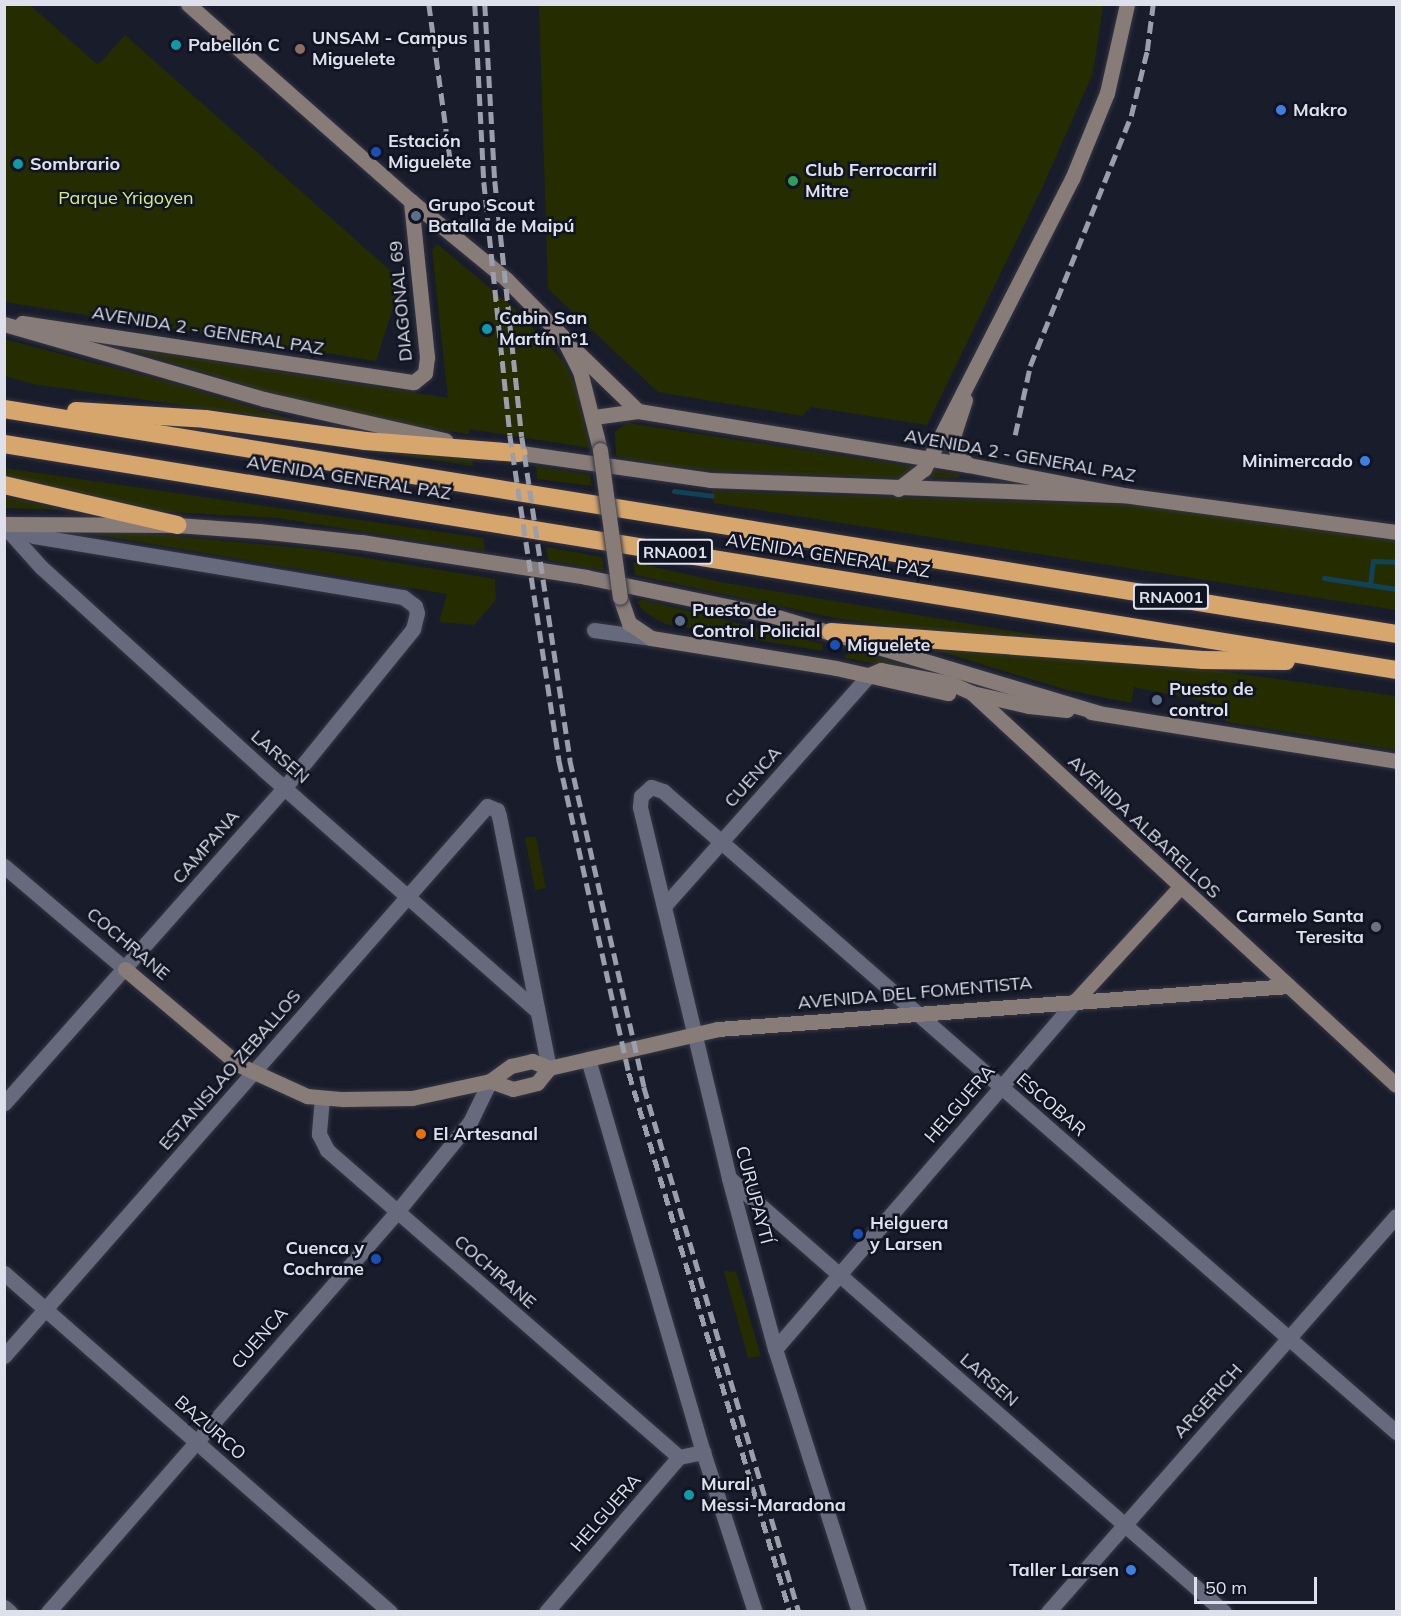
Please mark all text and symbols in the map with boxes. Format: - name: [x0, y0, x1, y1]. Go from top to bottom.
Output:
- place label: UNSAM - Campus Miguelete: [312, 28, 468, 70]
- place label: Pabellón C: [188, 34, 280, 56]
- marker: Pabellón C: [169, 38, 183, 52]
- marker: UNSAM - Campus Miguelete: [293, 42, 307, 56]
- place label: Makro: [1293, 99, 1347, 121]
- marker: Makro: [1274, 103, 1288, 117]
- place label: Estación Miguelete: [388, 131, 471, 174]
- marker: Estación Miguelete: [369, 145, 383, 159]
- place label: Sombrario: [30, 153, 120, 175]
- marker: Sombrario: [11, 157, 25, 171]
- place label: Club Ferrocarril Mitre: [805, 160, 937, 202]
- marker: Club Ferrocarril Mitre: [786, 174, 800, 188]
- park label: Parque Yrigoyen: [58, 187, 194, 209]
- place label: Grupo Scout Batalla de Maipú: [428, 195, 574, 238]
- marker: Grupo Scout Batalla de Maipú: [409, 209, 423, 223]
- street label: DIAGONAL 69: [385, 240, 417, 362]
- street label: AVENIDA 2 - GENERAL PAZ: [90, 302, 326, 360]
- place label: Cabin San Martín n°1: [499, 308, 589, 350]
- marker: Cabin San Martín n°1: [480, 322, 494, 336]
- street label: AVENIDA 2 - GENERAL PAZ: [903, 425, 1137, 487]
- place label: Minimercado: [1242, 450, 1353, 472]
- street label: AVENIDA GENERAL PAZ: [245, 451, 453, 505]
- marker: Minimercado: [1358, 454, 1372, 468]
- street label: AVENIDA GENERAL PAZ: [724, 529, 932, 583]
- road number: RNA001: [636, 539, 714, 565]
- road number: RNA001: [1132, 584, 1210, 610]
- place label: Puesto de Control Policial: [692, 600, 820, 642]
- marker: Puesto de Control Policial: [673, 614, 687, 628]
- place label: Miguelete: [847, 634, 930, 656]
- marker: Miguelete: [828, 638, 842, 652]
- place label: Puesto de control: [1169, 679, 1254, 722]
- marker: Puesto de control: [1150, 693, 1164, 707]
- street label: LARSEN: [246, 726, 314, 788]
- street label: CUENCA: [720, 742, 786, 812]
- street label: AVENIDA ALBARELLOS: [1063, 751, 1225, 903]
- street label: CAMPANA: [168, 806, 244, 888]
- street label: COCHRANE: [82, 903, 174, 985]
- place label: Carmelo Santa Teresita: [1236, 906, 1364, 948]
- marker: Carmelo Santa Teresita: [1369, 920, 1383, 934]
- street label: AVENIDA DEL FOMENTISTA: [797, 972, 1033, 1014]
- street label: ESTANISLAO ZEBALLOS: [155, 985, 305, 1155]
- street label: HELGUERA: [920, 1061, 1000, 1147]
- street label: ESCOBAR: [1012, 1069, 1090, 1141]
- place label: El Artesanal: [433, 1123, 538, 1145]
- marker: El Artesanal: [414, 1127, 428, 1141]
- street label: CURUPAYTÍ: [731, 1144, 777, 1246]
- place label: Helguera y Larsen: [870, 1213, 948, 1256]
- marker: Helguera y Larsen: [851, 1227, 865, 1241]
- street label: COCHRANE: [450, 1231, 540, 1313]
- place label: Cuenca y Cochrane: [283, 1238, 364, 1280]
- marker: Cuenca y Cochrane: [369, 1252, 383, 1266]
- street label: CUENCA: [227, 1303, 293, 1373]
- street label: LARSEN: [955, 1349, 1023, 1411]
- street label: ARGERICH: [1169, 1359, 1247, 1443]
- street label: BAZURCO: [170, 1391, 250, 1465]
- street label: HELGUERA: [566, 1470, 646, 1556]
- place label: Mural Messi-Maradona: [701, 1474, 846, 1516]
- marker: Mural Messi-Maradona: [682, 1488, 696, 1502]
- place label: Taller Larsen: [1009, 1559, 1119, 1581]
- marker: Taller Larsen: [1124, 1563, 1138, 1577]
- scale bar: [1197, 1565, 1320, 1603]
- text: 50 m: [1205, 1576, 1247, 1599]

